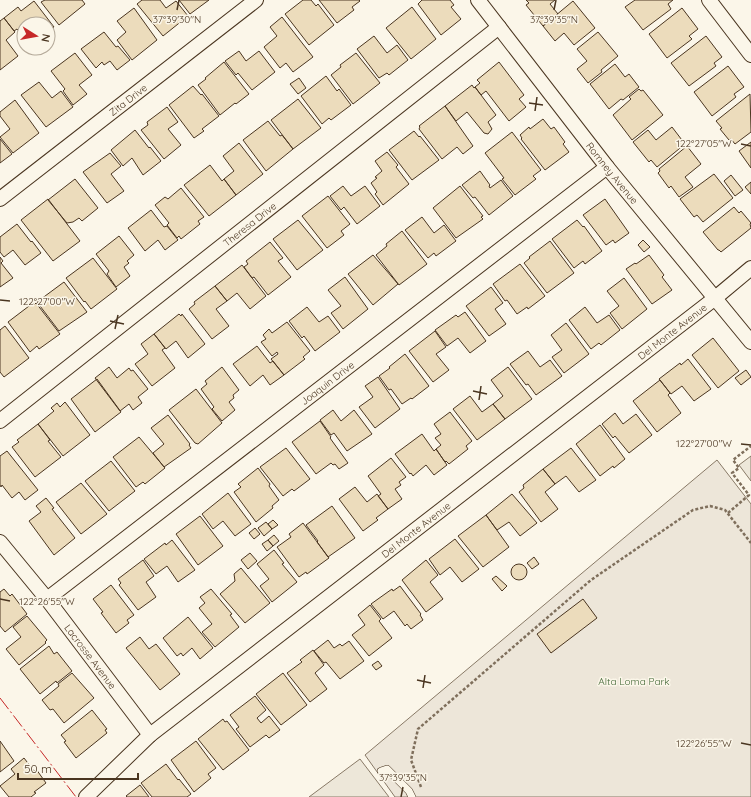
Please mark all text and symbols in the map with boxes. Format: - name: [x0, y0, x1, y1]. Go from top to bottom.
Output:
- text: 37°39'30"N: [153, 13, 201, 26]
- text: 37°39'35"N: [530, 13, 578, 26]
- north arrow: [16, 16, 56, 56]
- text: N: [38, 33, 53, 43]
- street label: Zita Drive: [106, 80, 150, 118]
- text: 122°27'05"W: [676, 137, 732, 150]
- street label: Romney Avenue: [584, 139, 641, 207]
- street label: Theresa Drive: [220, 199, 279, 249]
- text: 122°27'00"W: [19, 295, 75, 308]
- street label: Del Monte Avenue: [635, 300, 710, 362]
- street label: Joaquin Drive: [298, 358, 357, 408]
- text: 122°27'00"W: [676, 437, 732, 450]
- street label: Del Monte Avenue: [379, 499, 453, 560]
- text: 122°26'55"W: [19, 595, 75, 608]
- street label: Lacrosse Avenue: [62, 621, 120, 692]
- park label: Alta Loma Park: [598, 675, 670, 688]
- text: 122°26'55"W: [676, 737, 732, 750]
- scale bar: [18, 755, 138, 781]
- text: 50 m: [24, 761, 52, 776]
- text: 37°39'35"N: [379, 771, 427, 784]

